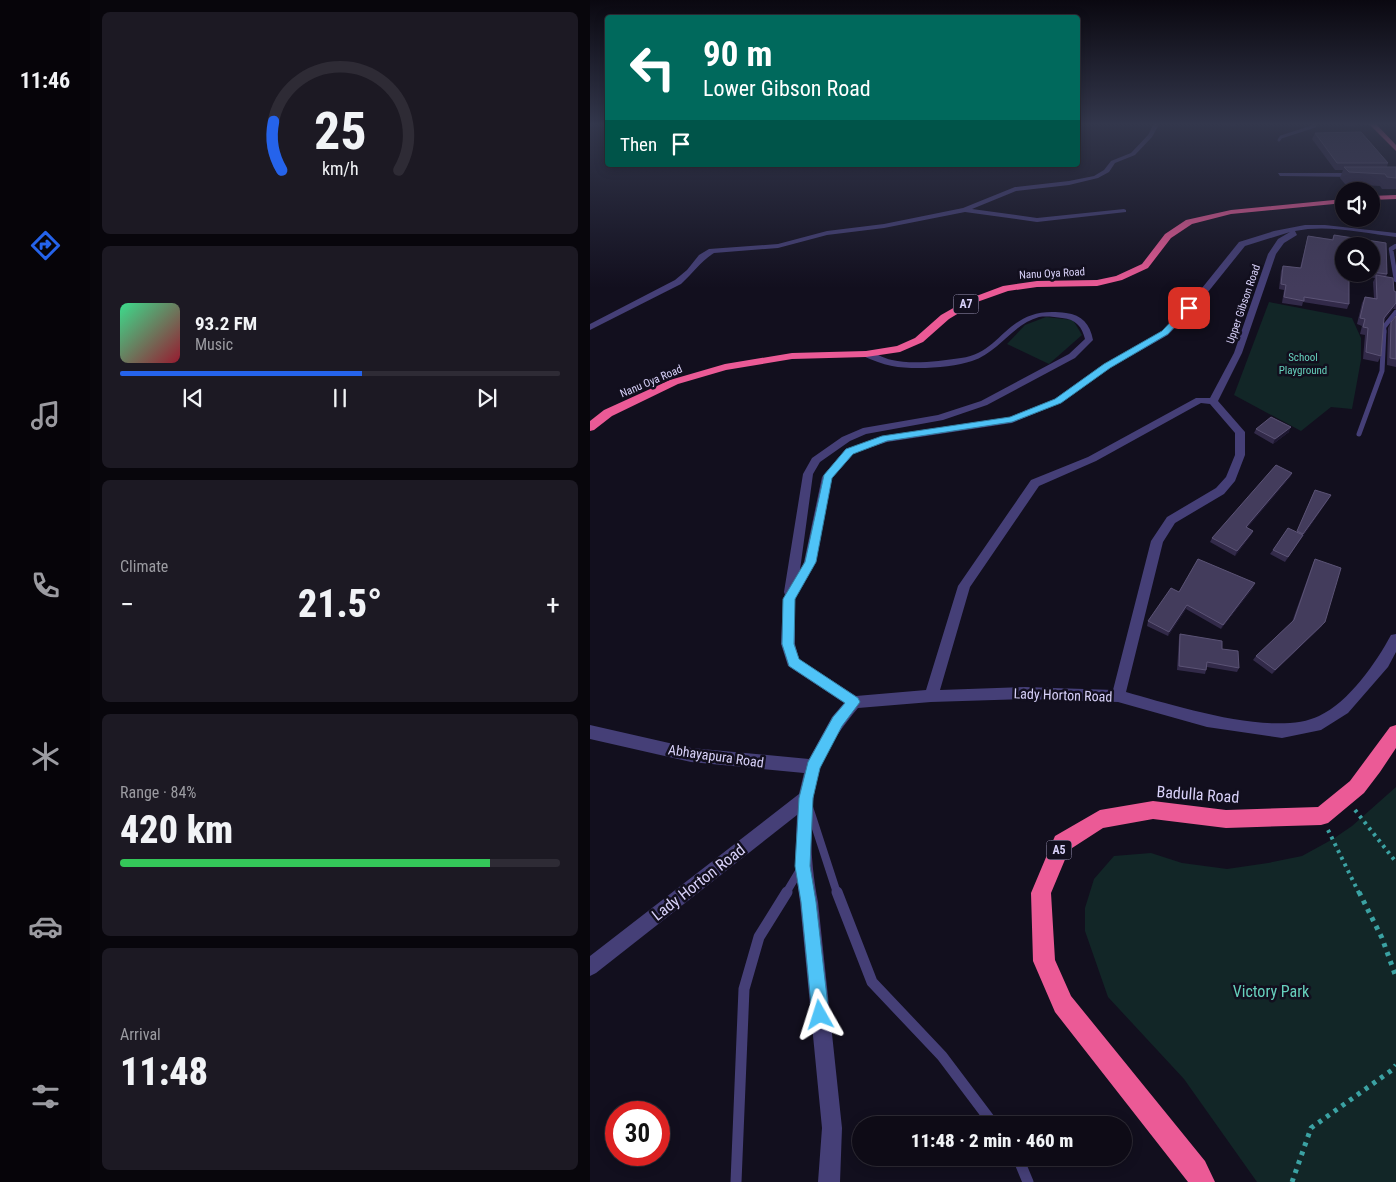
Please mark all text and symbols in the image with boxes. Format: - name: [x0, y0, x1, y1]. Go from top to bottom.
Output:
- text: 90 m: [703, 34, 772, 75]
- icon: left: [620, 35, 685, 100]
- text: 11:46: [20, 68, 70, 93]
- text: Lower Gibson Road: [703, 76, 871, 101]
- text: 25: [314, 101, 366, 162]
- icon: arrive: [667, 130, 695, 158]
- text: Then: [620, 133, 657, 156]
- text: km/h: [322, 158, 358, 179]
- map controls: [1335, 182, 1380, 282]
- button: sound: [1335, 182, 1380, 227]
- icon: directions: [28, 228, 63, 263]
- button: search: [1335, 237, 1380, 282]
- street label: Upper Gibson Road: [1224, 263, 1263, 346]
- street label: Nanu Oya Road: [1019, 265, 1085, 282]
- pin: [1168, 287, 1210, 329]
- road number: A7: [954, 294, 978, 314]
- icon: arrive: [1175, 294, 1203, 322]
- text: 93.2 FM: [195, 312, 257, 335]
- text: Music: [195, 335, 233, 354]
- park label: School Playground: [1279, 351, 1327, 377]
- street label: Nanu Oya Road: [618, 363, 684, 400]
- icon: previous: [179, 384, 207, 412]
- icon: pause: [326, 384, 354, 412]
- icon: next: [473, 384, 501, 412]
- icon: music: [28, 398, 63, 433]
- text: Climate: [120, 557, 168, 576]
- icon: phone: [28, 568, 63, 603]
- text: 21.5°: [298, 582, 382, 626]
- text: −: [120, 588, 134, 621]
- text: +: [546, 588, 560, 621]
- street label: Lady Horton Road: [1013, 685, 1113, 705]
- icon: climate: [28, 739, 63, 774]
- street label: Abhayapura Road: [667, 741, 765, 771]
- street label: Badulla Road: [1156, 782, 1240, 807]
- text: Range · 84%: [120, 783, 196, 802]
- text: 420 km: [120, 808, 233, 852]
- street label: Lady Horton Road: [648, 840, 749, 925]
- road number: A5: [1046, 840, 1072, 860]
- icon: car: [28, 909, 63, 944]
- park label: Victory Park: [1233, 982, 1310, 1001]
- position arrow: [793, 988, 845, 1040]
- text: Arrival: [120, 1025, 161, 1044]
- text: 11:48: [120, 1050, 208, 1094]
- icon: filters: [28, 1079, 63, 1114]
- speed limit sign: 30: [605, 1101, 670, 1166]
- text: 11:48 · 2 min · 460 m: [911, 1129, 1073, 1152]

